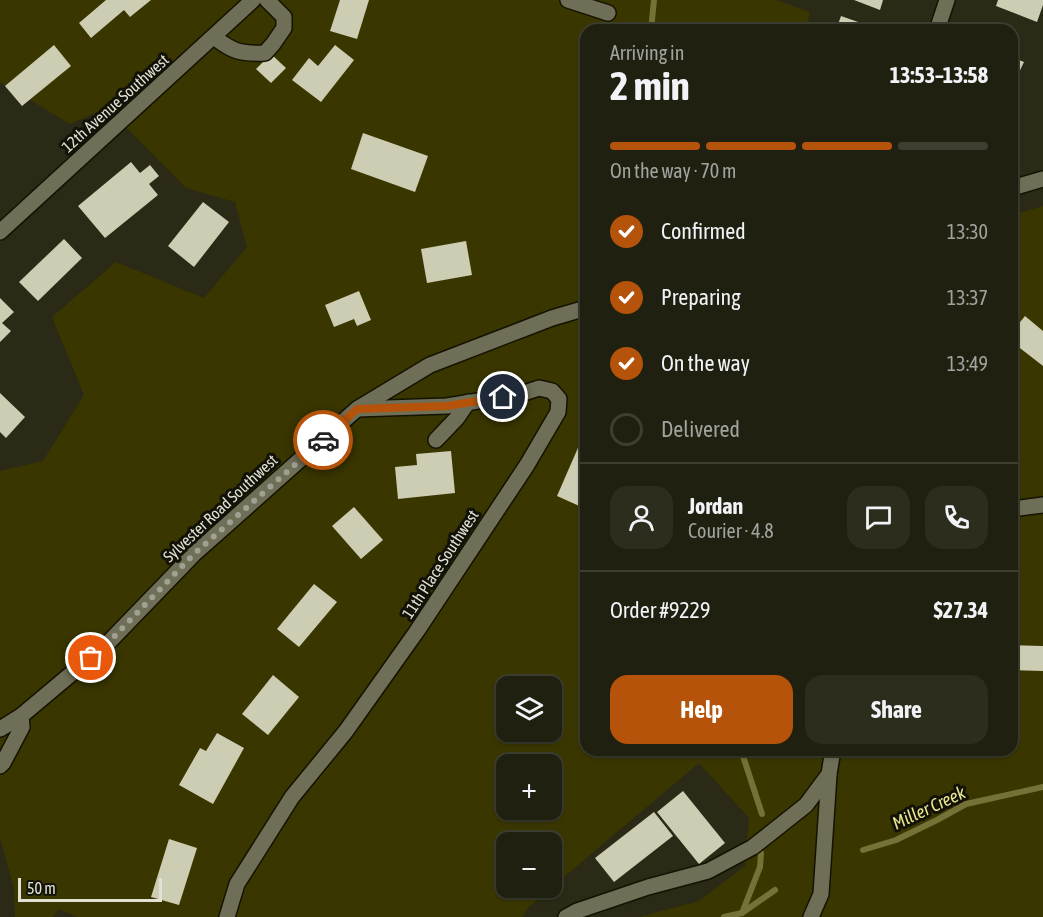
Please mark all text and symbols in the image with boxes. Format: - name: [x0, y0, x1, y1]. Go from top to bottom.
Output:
- text: Arriving in: [610, 41, 684, 64]
- street label: 12th Avenue Southwest: [58, 50, 172, 156]
- text: 13:53–13:58: [890, 62, 988, 88]
- text: 2 min: [610, 64, 690, 108]
- text: On the way · 70 m: [610, 159, 736, 182]
- icon: check: [610, 215, 643, 248]
- text: Confirmed: [661, 218, 746, 244]
- text: 13:30: [947, 220, 988, 243]
- icon: check: [610, 281, 643, 314]
- text: Preparing: [661, 284, 741, 310]
- text: 13:37: [947, 286, 988, 309]
- icon: check: [610, 347, 643, 380]
- text: On the way: [661, 350, 750, 376]
- text: 13:49: [947, 352, 988, 375]
- pin: [477, 371, 528, 422]
- icon: home: [486, 380, 519, 413]
- courier: [293, 410, 353, 470]
- text: Delivered: [661, 416, 740, 442]
- icon: car: [307, 424, 340, 457]
- street label: Sylvester Road Southwest: [159, 450, 282, 566]
- button: person: [610, 486, 673, 549]
- button: chat: [847, 486, 910, 549]
- button: phone: [925, 486, 988, 549]
- text: Jordan: [688, 493, 743, 519]
- street label: 11th Place Southwest: [398, 506, 482, 622]
- text: Courier · 4.8: [688, 519, 774, 542]
- text: Order #9229: [610, 597, 710, 623]
- text: $27.34: [933, 597, 988, 623]
- pin: [65, 632, 116, 683]
- icon: bag: [74, 641, 107, 674]
- button: Help: [610, 675, 793, 744]
- button: Share: [805, 675, 988, 744]
- map controls: [496, 676, 562, 898]
- button: layers: [496, 676, 562, 742]
- button: +: [496, 754, 562, 820]
- water label: Miller Creek: [889, 781, 970, 834]
- button: −: [496, 832, 562, 898]
- scale bar: [18, 875, 162, 902]
- text: 50 m: [27, 879, 56, 897]

